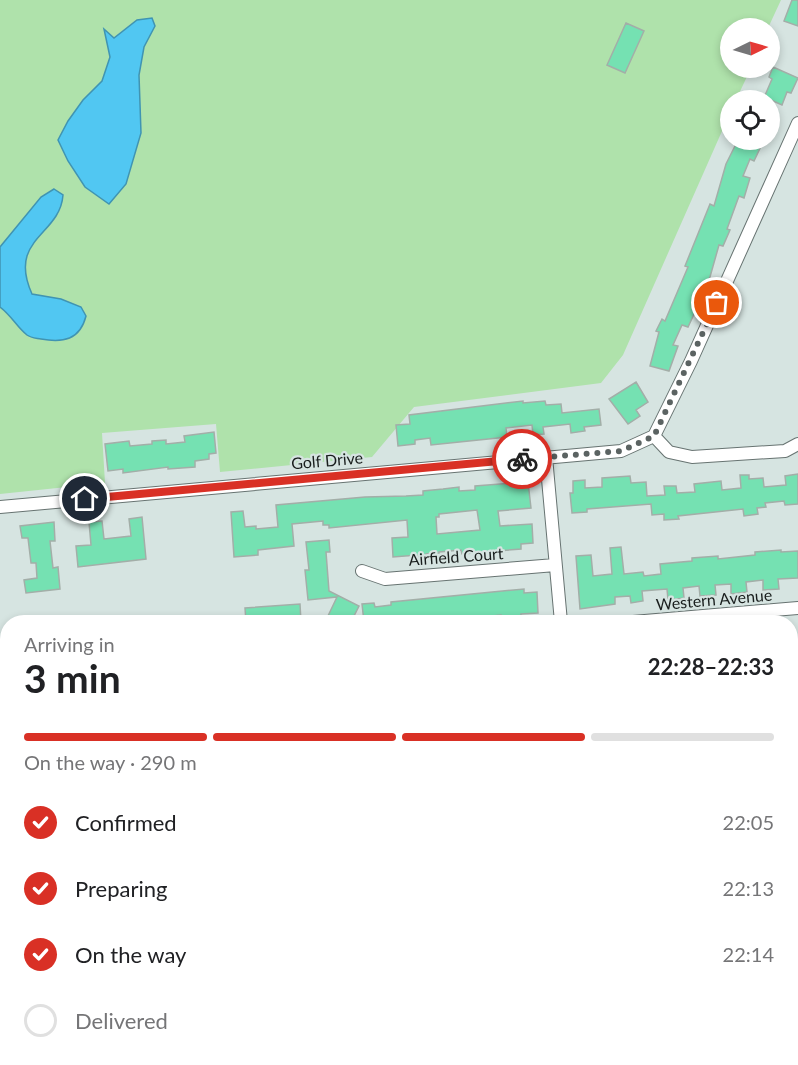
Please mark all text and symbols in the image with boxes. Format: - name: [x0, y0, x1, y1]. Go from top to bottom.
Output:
- north arrow: [720, 18, 780, 78]
- map controls: [720, 18, 780, 150]
- button: locate: [720, 90, 780, 150]
- pin: [691, 277, 742, 328]
- icon: bag: [700, 286, 733, 319]
- courier: [492, 429, 552, 489]
- icon: bike: [506, 443, 539, 476]
- street label: Golf Drive: [290, 447, 364, 473]
- pin: [59, 473, 110, 524]
- icon: home: [68, 482, 101, 515]
- street label: Airfield Court: [408, 543, 504, 569]
- street label: Western Avenue: [655, 584, 773, 614]
- text: Arriving in: [24, 632, 115, 656]
- text: 22:28–22:33: [648, 653, 774, 680]
- text: 3 min: [24, 655, 121, 701]
- text: On the way · 290 m: [24, 750, 197, 774]
- icon: check: [24, 806, 57, 839]
- text: Confirmed: [75, 809, 177, 836]
- text: 22:05: [723, 810, 774, 834]
- icon: check: [24, 872, 57, 905]
- text: Preparing: [75, 875, 167, 902]
- text: 22:13: [723, 876, 774, 900]
- icon: check: [24, 938, 57, 971]
- text: On the way: [75, 941, 186, 968]
- text: 22:14: [723, 942, 774, 966]
- text: Delivered: [75, 1007, 168, 1034]

